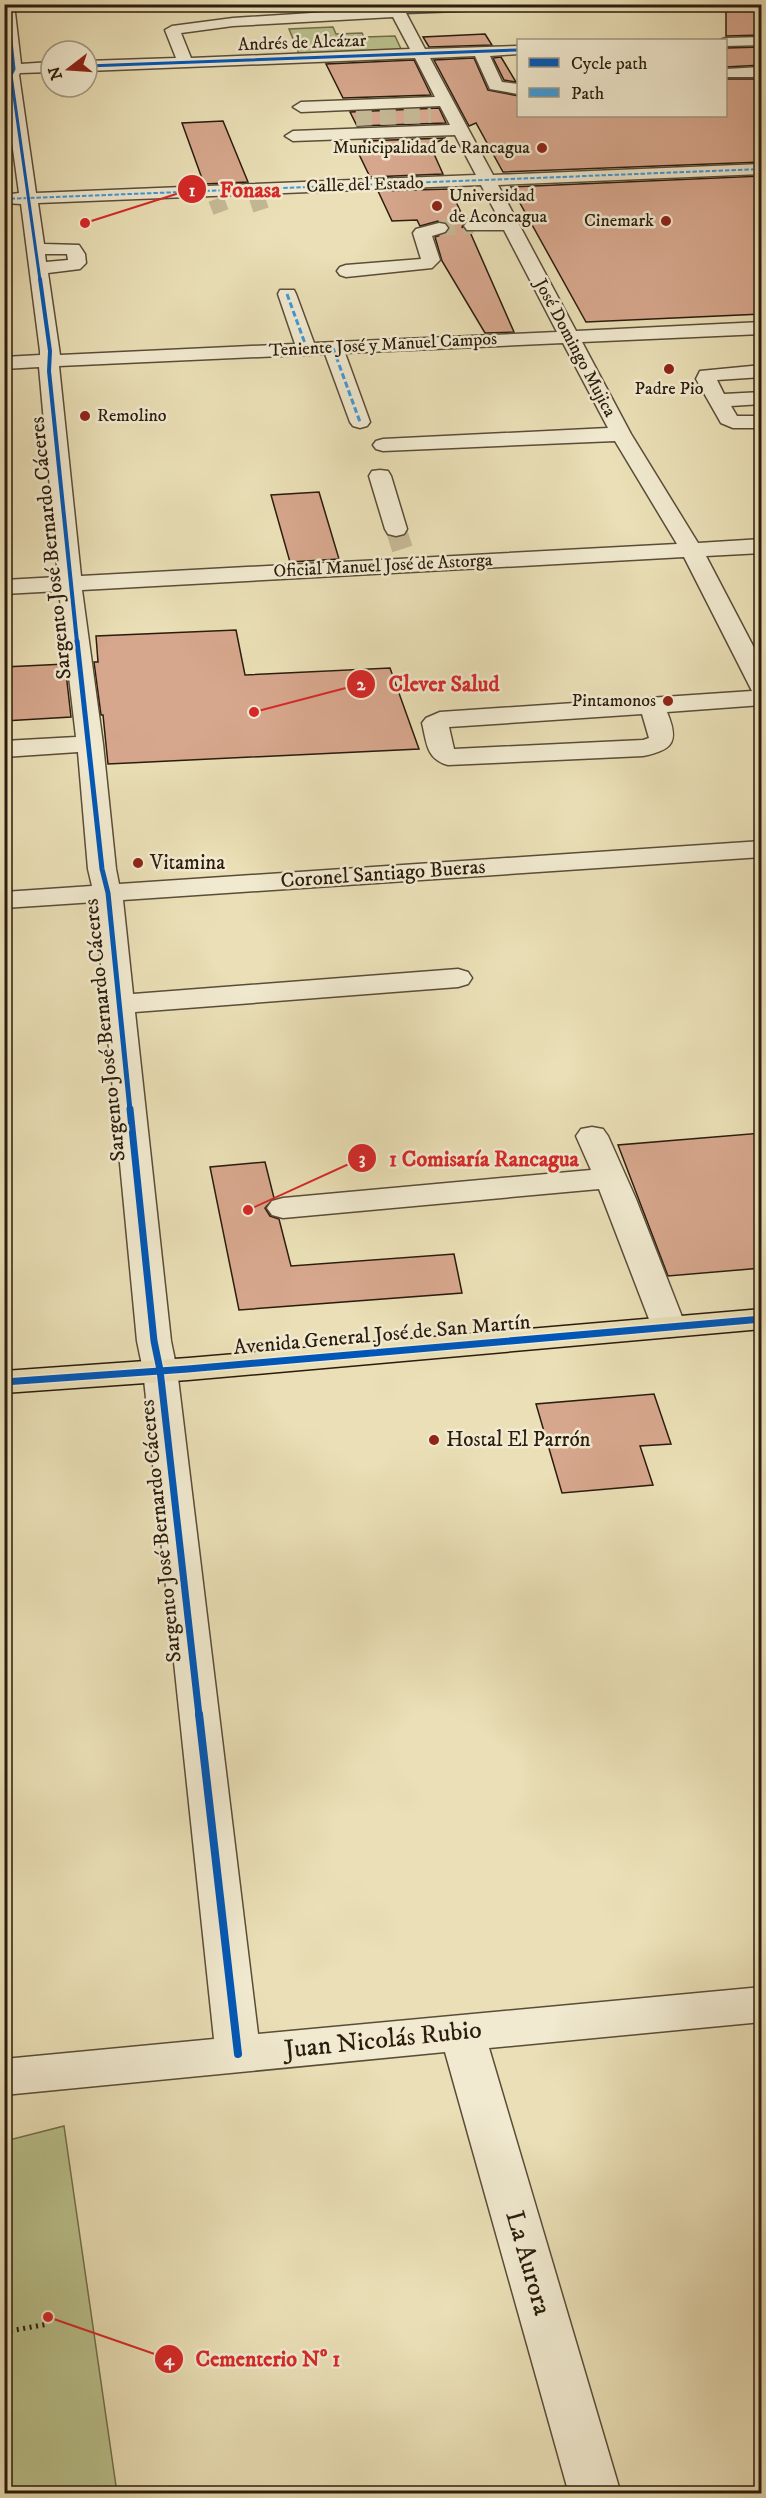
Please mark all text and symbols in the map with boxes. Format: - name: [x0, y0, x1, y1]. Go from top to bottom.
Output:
- street label: Andrés de Alcázar: [237, 30, 367, 56]
- north arrow: [39, 39, 99, 99]
- legend: [517, 39, 727, 117]
- text: Cycle path: [571, 53, 648, 75]
- text: N: [44, 64, 67, 82]
- text: Path: [571, 83, 605, 105]
- place label: Municipalidad de Rancagua: [333, 137, 530, 159]
- marker: Municipalidad de Rancagua: [535, 141, 549, 155]
- callout: Fonasa: [177, 169, 292, 209]
- street label: Calle del Estado: [306, 172, 424, 198]
- text: Fonasa: [220, 177, 281, 204]
- text: 1: [189, 180, 196, 202]
- place label: Universidad de Aconcagua: [449, 185, 547, 228]
- marker: Universidad de Aconcagua: [430, 199, 444, 213]
- place label: Cinemark: [584, 210, 654, 232]
- marker: Cinemark: [659, 214, 673, 228]
- street label: José Domingo Mujica: [528, 273, 621, 421]
- street label: Teniente José y Manuel Campos: [268, 328, 498, 362]
- marker: Padre Pio: [662, 362, 676, 376]
- place label: Padre Pio: [635, 378, 704, 400]
- place label: Remolino: [97, 405, 167, 427]
- marker: Remolino: [78, 409, 92, 423]
- street label: Sargento José Bernardo Cáceres: [24, 415, 78, 681]
- street label: Oficial Manuel José de Astorga: [273, 549, 493, 583]
- callout: Clever Salud: [346, 664, 511, 704]
- text: Clever Salud: [389, 671, 500, 698]
- text: 2: [357, 674, 367, 696]
- place label: Pintamonos: [572, 690, 656, 712]
- marker: Pintamonos: [661, 694, 675, 708]
- place label: Vitamina: [149, 850, 225, 876]
- street label: Coronel Santiago Bueras: [280, 854, 486, 894]
- marker: Vitamina: [131, 856, 145, 870]
- street label: Sargento José Bernardo Cáceres: [78, 897, 132, 1163]
- callout: 1 Comisaría Rancagua: [347, 1138, 590, 1178]
- text: 1 Comisaría Rancagua: [389, 1146, 580, 1173]
- text: 3: [359, 1148, 366, 1170]
- street label: Avenida General José de San Martín: [232, 1309, 532, 1361]
- street label: Sargento José Bernardo Cáceres: [134, 1398, 188, 1664]
- place label: Hostal El Parrón: [446, 1427, 591, 1453]
- marker: Hostal El Parrón: [427, 1433, 441, 1447]
- street label: Juan Nicolás Rubio: [281, 2013, 483, 2067]
- street label: La Aurora: [497, 2207, 559, 2319]
- callout: Cementerio Nº 1: [154, 2339, 352, 2379]
- text: Cementerio Nº 1: [196, 2346, 340, 2373]
- text: 4: [163, 2349, 175, 2371]

